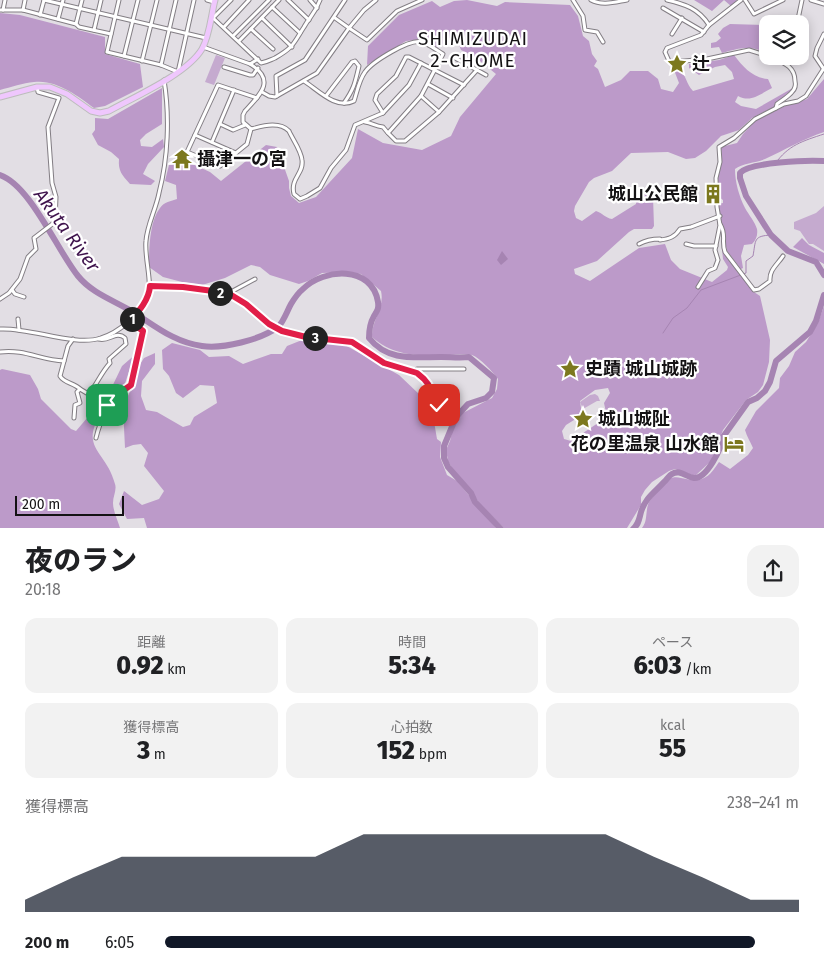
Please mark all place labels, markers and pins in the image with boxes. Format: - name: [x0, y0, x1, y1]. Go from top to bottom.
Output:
- place icon: 辻: [666, 53, 688, 75]
- place label: 辻: [692, 53, 710, 75]
- temple icon: 攝津一の宮: [171, 148, 193, 170]
- place label: 攝津一の宮: [197, 148, 287, 170]
- place label: 城山公民館: [608, 183, 698, 205]
- building icon: 城山公民館: [702, 183, 724, 205]
- pin: 2: [208, 280, 232, 306]
- pin: 1: [120, 306, 144, 332]
- pin: 3: [302, 326, 328, 350]
- place icon: 史蹟 城山城跡: [559, 358, 581, 380]
- place label: 史蹟 城山城跡: [585, 358, 697, 380]
- pin: [86, 384, 128, 426]
- pin: [418, 384, 460, 426]
- place icon: 城山城阯: [572, 408, 594, 430]
- place label: 城山城阯: [598, 408, 670, 430]
- place label: 花の里温泉 山水館: [571, 433, 719, 455]
- hotel icon: 花の里温泉 山水館: [723, 433, 745, 455]

